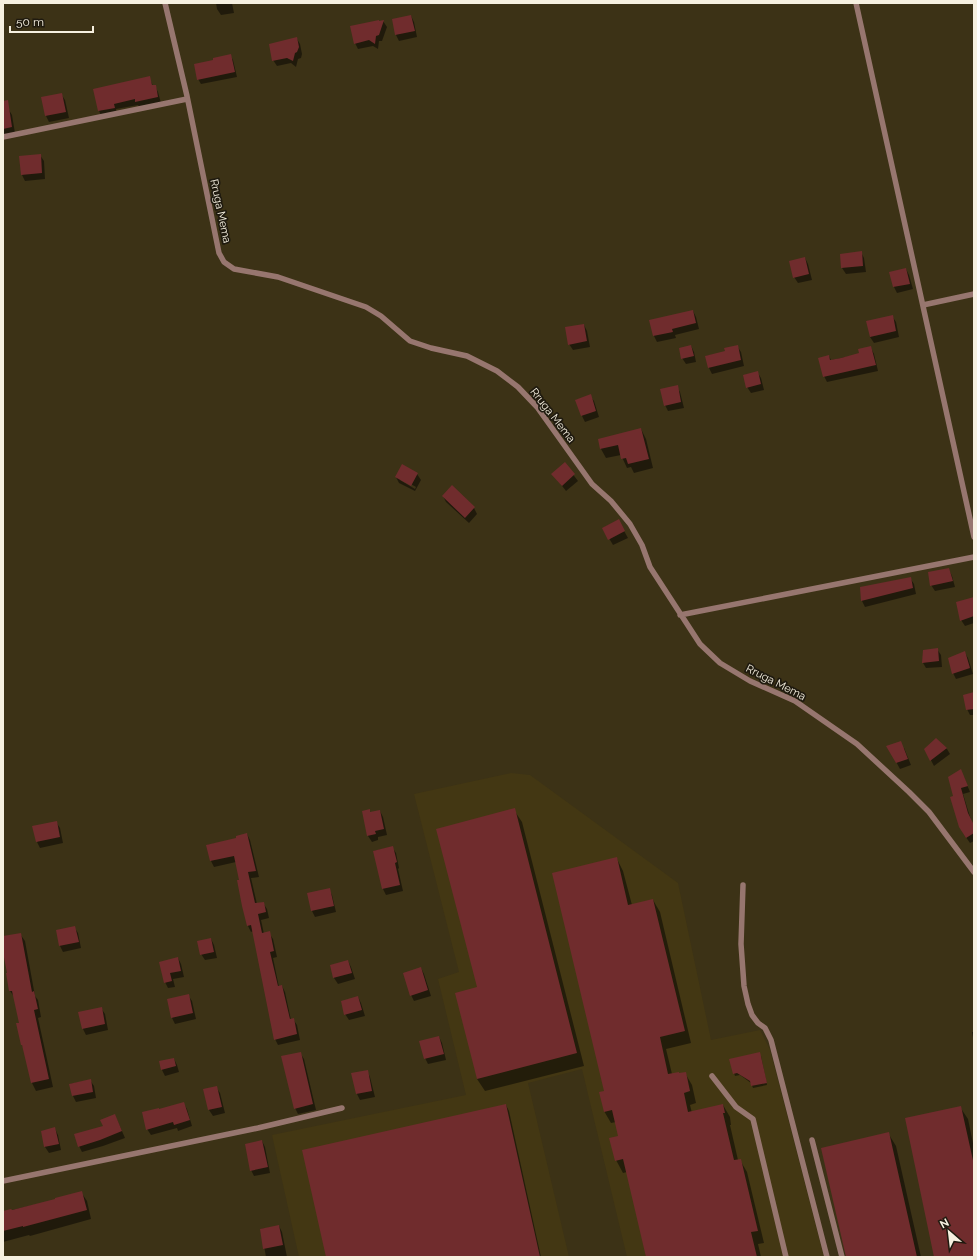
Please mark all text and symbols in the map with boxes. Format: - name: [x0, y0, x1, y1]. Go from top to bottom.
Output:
- scale bar: [10, 8, 93, 34]
- text: 50 m: [16, 15, 44, 29]
- street label: Rruga Mema: [207, 178, 234, 244]
- street label: Rruga Mema: [527, 386, 578, 445]
- street label: Rruga Mema: [744, 662, 808, 703]
- north arrow: [929, 1212, 969, 1252]
- text: N: [938, 1216, 951, 1231]

